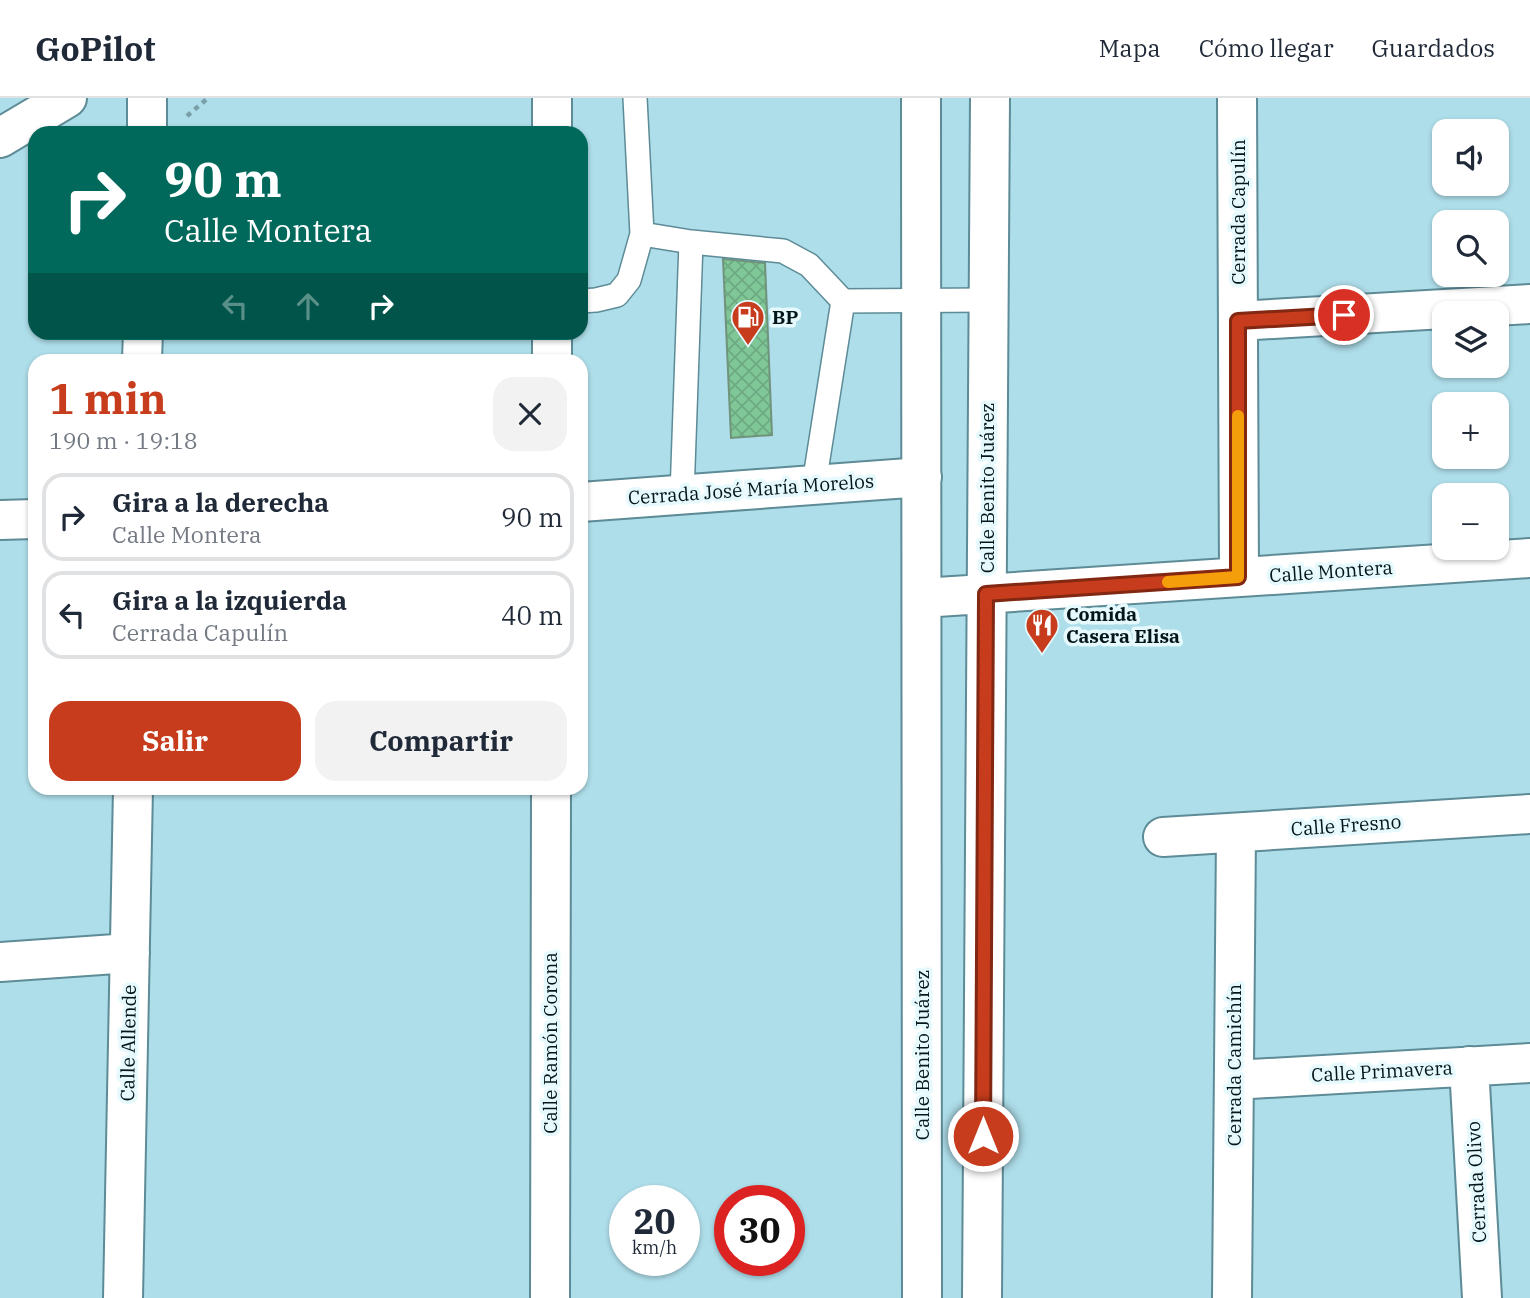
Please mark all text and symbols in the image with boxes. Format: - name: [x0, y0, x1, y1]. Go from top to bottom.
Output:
- text: GoPilot: [35, 27, 156, 70]
- text: Mapa: [1099, 32, 1161, 64]
- text: Cómo llegar: [1199, 32, 1334, 64]
- text: Guardados: [1372, 32, 1495, 64]
- map controls: [1432, 119, 1509, 560]
- button: sound: [1432, 119, 1509, 196]
- street label: Cerrada Capulín: [1226, 139, 1250, 285]
- text: 90 m: [164, 147, 282, 210]
- icon: right: [49, 154, 140, 245]
- text: Calle Montera: [164, 209, 372, 251]
- button: search: [1432, 210, 1509, 287]
- pin: [1314, 285, 1374, 345]
- icon: left: [216, 287, 254, 325]
- icon: ahead: [289, 287, 327, 325]
- icon: right: [362, 287, 400, 325]
- icon: arrive: [1325, 296, 1363, 334]
- fuel station icon: BP: [729, 298, 767, 347]
- button: layers: [1432, 301, 1509, 378]
- place label: BP: [772, 305, 798, 329]
- text: 1 min: [49, 371, 167, 426]
- button: close: [493, 377, 567, 451]
- button: +: [1432, 392, 1509, 469]
- street label: Calle Benito Juárez: [975, 403, 999, 573]
- text: 190 m · 19:18: [49, 425, 198, 455]
- street label: Cerrada José María Morelos: [627, 468, 875, 510]
- button: −: [1432, 483, 1509, 560]
- text: Gira a la derecha: [112, 485, 329, 519]
- icon: right: [53, 498, 91, 536]
- text: 90 m: [501, 500, 563, 534]
- text: Calle Montera: [112, 519, 262, 549]
- street label: Calle Montera: [1269, 555, 1393, 587]
- text: Gira a la izquierda: [112, 583, 347, 617]
- icon: left: [53, 596, 91, 634]
- text: 40 m: [501, 598, 563, 632]
- place label: Comida Casera Elisa: [1066, 602, 1180, 648]
- restaurant icon: Comida Casera Elisa: [1023, 606, 1061, 655]
- text: Cerrada Capulín: [112, 617, 288, 647]
- button: Salir: [49, 701, 301, 781]
- button: Compartir: [315, 701, 567, 781]
- street label: Calle Fresno: [1290, 809, 1402, 841]
- street label: Calle Ramón Corona: [538, 952, 562, 1134]
- street label: Calle Benito Juárez: [910, 970, 934, 1140]
- street label: Calle Allende: [115, 984, 141, 1102]
- street label: Cerrada Camichín: [1222, 984, 1246, 1146]
- street label: Calle Primavera: [1311, 1055, 1453, 1087]
- position arrow: [946, 1099, 1020, 1173]
- street label: Cerrada Olivo: [1461, 1121, 1491, 1243]
- speed limit sign: 30: [714, 1185, 805, 1276]
- text: 20: [633, 1198, 676, 1244]
- text: km/h: [632, 1236, 677, 1259]

